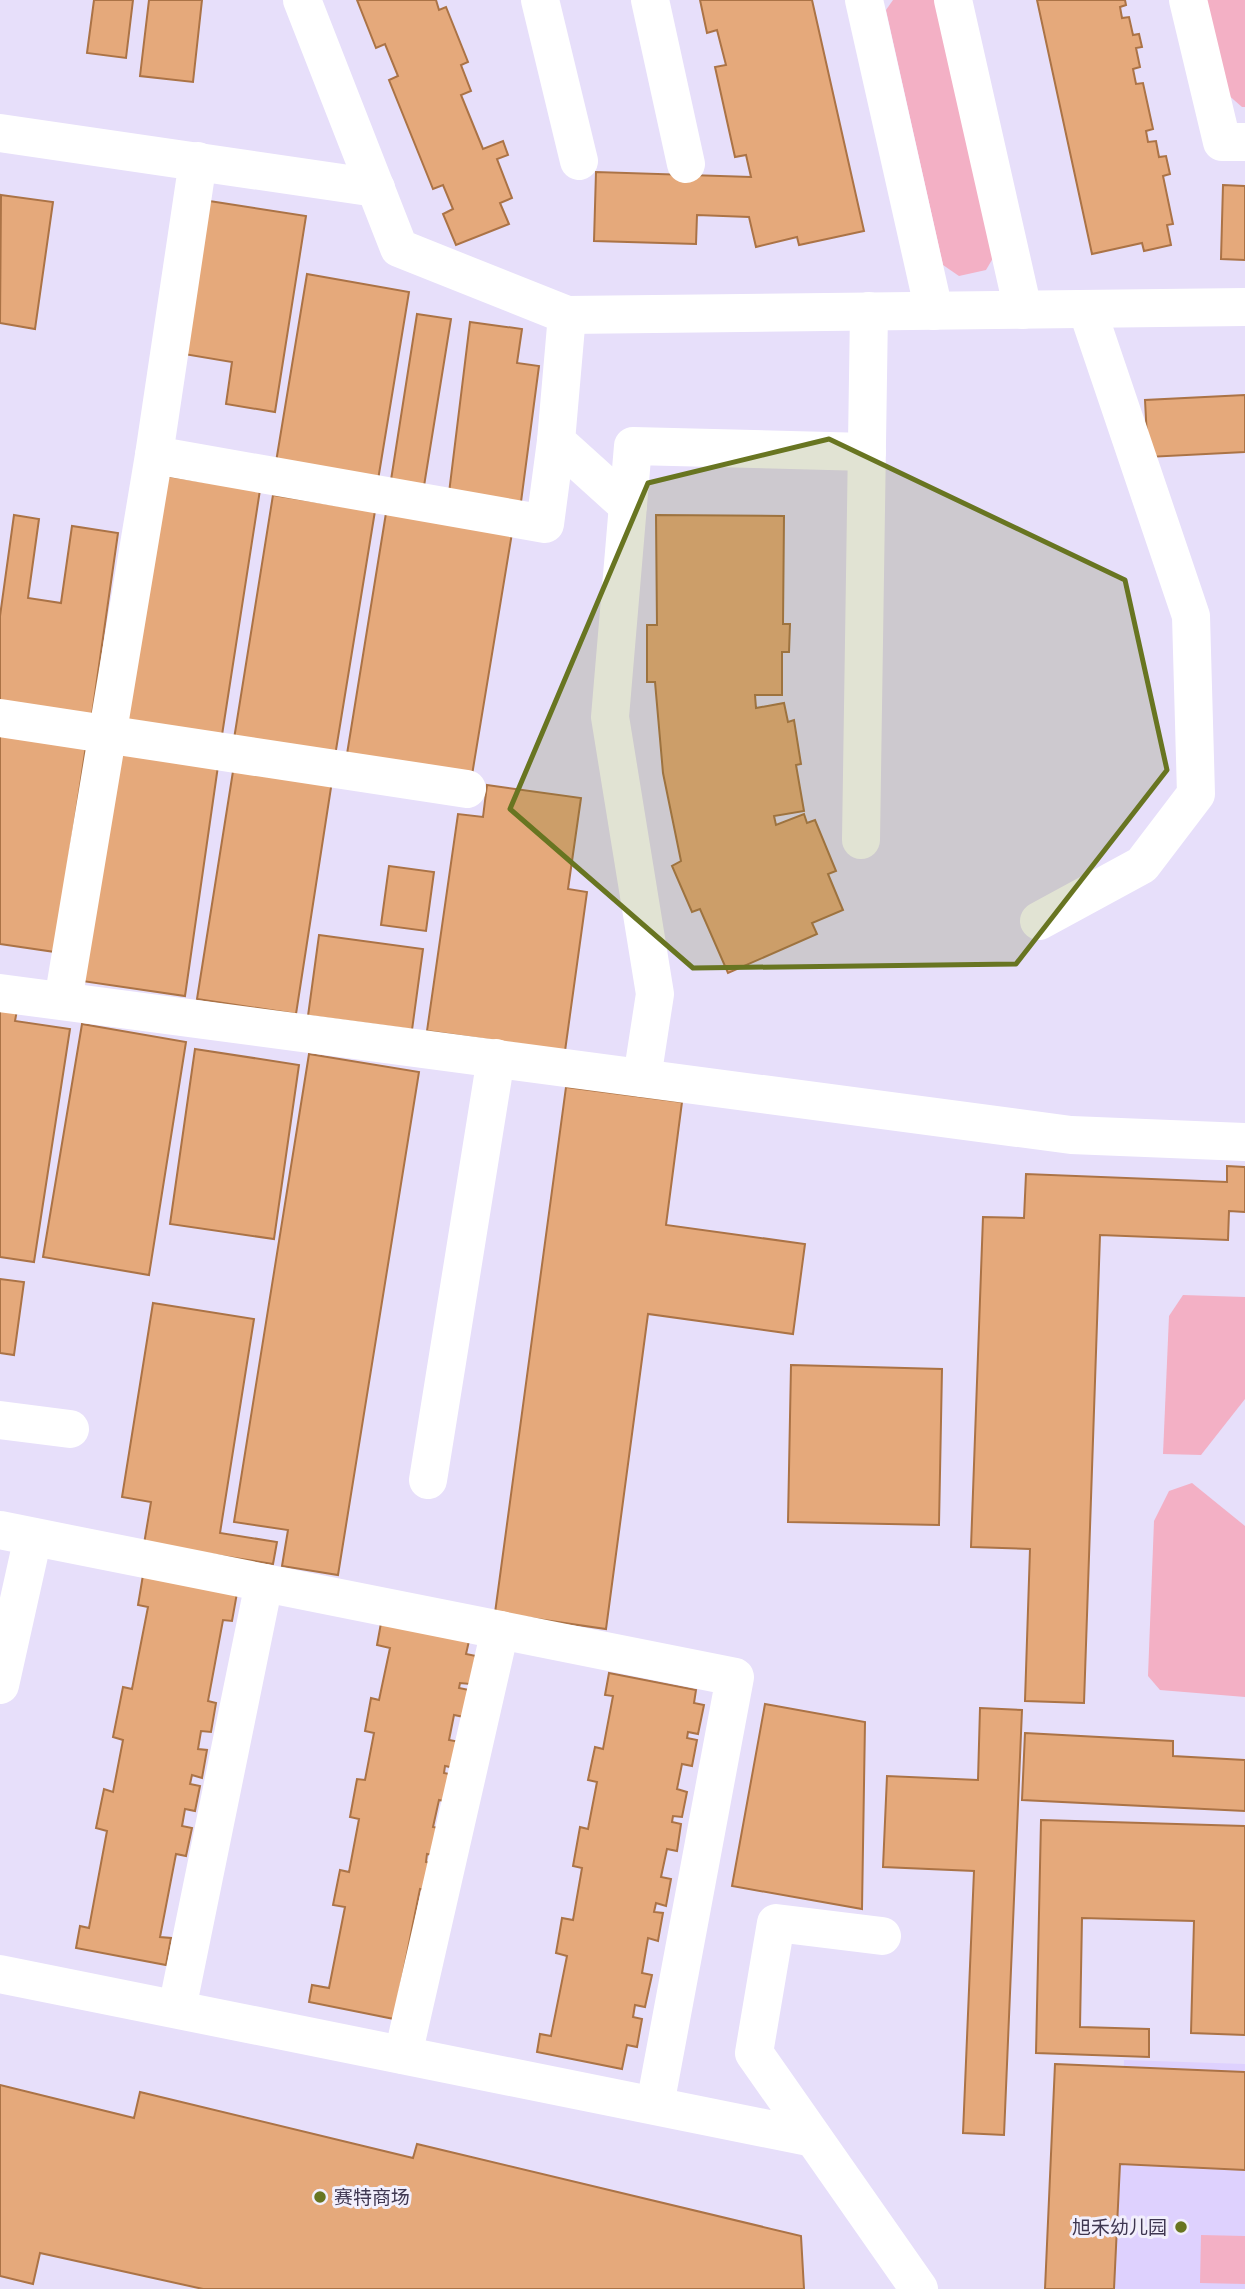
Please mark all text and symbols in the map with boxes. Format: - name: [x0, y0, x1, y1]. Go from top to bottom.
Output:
- place label: 赛特商场: [334, 2184, 410, 2210]
- marker: 赛特商场: [312, 2189, 328, 2205]
- place label: 旭禾幼儿园: [1072, 2214, 1167, 2240]
- marker: 旭禾幼儿园: [1173, 2219, 1189, 2235]

